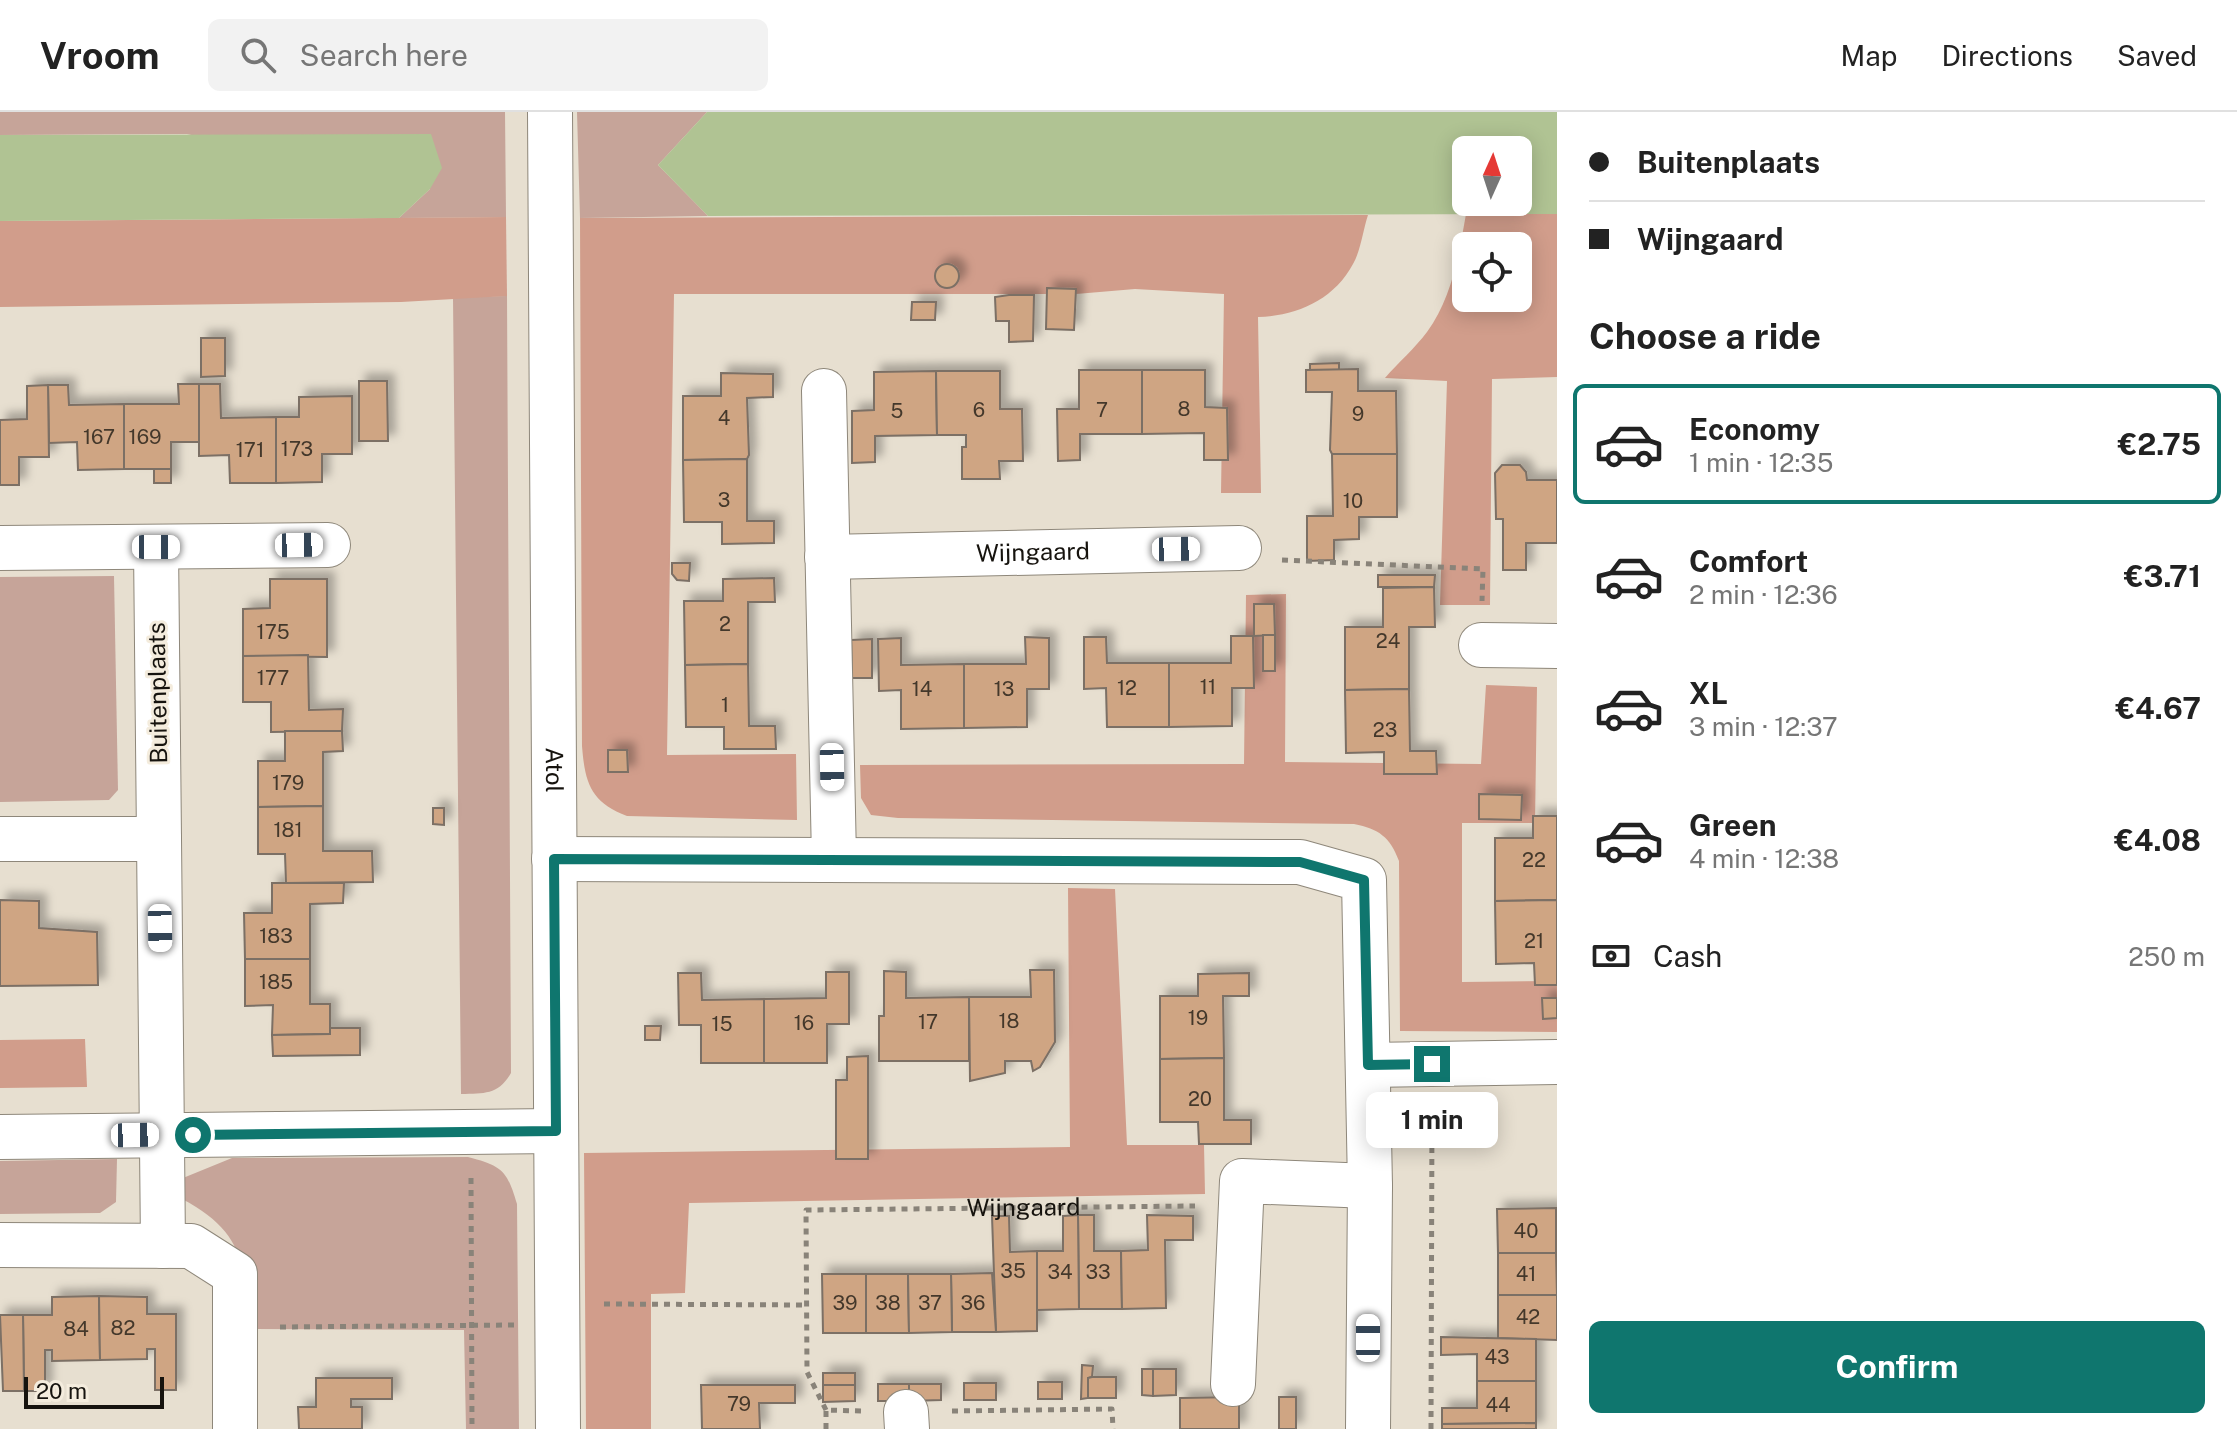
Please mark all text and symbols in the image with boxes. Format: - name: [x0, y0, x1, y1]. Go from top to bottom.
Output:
- search box: [208, 19, 768, 91]
- text: Vroom: [40, 33, 160, 78]
- icon: search: [236, 33, 280, 77]
- text: Search here: [300, 37, 468, 73]
- text: Map: [1841, 39, 1897, 72]
- text: Directions: [1941, 39, 2073, 72]
- text: Saved: [2117, 39, 2197, 72]
- north arrow: [1452, 136, 1532, 216]
- map controls: [1452, 136, 1532, 312]
- text: Buitenplaats: [1637, 144, 1820, 180]
- text: Wijngaard: [1637, 221, 1783, 257]
- button: locate: [1452, 232, 1532, 312]
- text: Choose a ride: [1589, 315, 1821, 357]
- house number: 8: [1178, 397, 1190, 421]
- house number: 6: [973, 398, 985, 422]
- house number: 7: [1096, 398, 1108, 422]
- house number: 5: [891, 399, 903, 423]
- house number: 9: [1352, 402, 1364, 426]
- house number: 4: [718, 406, 730, 430]
- icon: car: [1593, 408, 1665, 480]
- text: Economy: [1689, 411, 1820, 447]
- house number: 167: [83, 425, 115, 449]
- house number: 169: [129, 425, 161, 449]
- text: €2.75: [2118, 426, 2201, 462]
- house number: 173: [281, 437, 313, 461]
- house number: 171: [236, 438, 264, 462]
- text: 1 min · 12:35: [1689, 447, 1833, 478]
- house number: 3: [718, 488, 730, 512]
- house number: 10: [1343, 489, 1363, 513]
- car: [275, 533, 323, 557]
- car: [132, 535, 180, 559]
- street label: Wijngaard: [976, 536, 1090, 567]
- car: [1152, 537, 1200, 561]
- icon: car: [1593, 540, 1665, 612]
- text: Comfort: [1689, 543, 1808, 579]
- text: €3.71: [2124, 558, 2201, 594]
- text: 2 min · 12:36: [1689, 579, 1838, 610]
- house number: 2: [719, 612, 731, 636]
- house number: 175: [257, 620, 289, 644]
- street label: Buitenplaats: [142, 622, 172, 764]
- house number: 24: [1376, 629, 1400, 653]
- house number: 177: [257, 666, 289, 690]
- icon: car: [1593, 672, 1665, 744]
- house number: 11: [1200, 675, 1216, 699]
- text: XL: [1689, 675, 1728, 711]
- house number: 12: [1117, 676, 1137, 700]
- house number: 14: [912, 677, 932, 701]
- house number: 13: [994, 677, 1014, 701]
- text: €4.67: [2116, 690, 2201, 726]
- house number: 1: [721, 693, 729, 717]
- text: 3 min · 12:37: [1689, 711, 1838, 742]
- house number: 23: [1373, 718, 1397, 742]
- car: [820, 743, 844, 791]
- street label: Atol: [541, 747, 569, 793]
- house number: 179: [272, 771, 304, 795]
- icon: car: [1593, 804, 1665, 876]
- text: Green: [1689, 807, 1776, 843]
- house number: 181: [273, 818, 303, 842]
- text: €4.08: [2114, 822, 2201, 858]
- text: 4 min · 12:38: [1689, 843, 1839, 874]
- house number: 22: [1522, 848, 1546, 872]
- car: [148, 904, 172, 952]
- house number: 183: [259, 924, 293, 948]
- house number: 21: [1524, 929, 1544, 953]
- icon: cash: [1589, 934, 1633, 978]
- text: Cash: [1653, 938, 1722, 974]
- text: 250 m: [2128, 941, 2205, 972]
- house number: 185: [259, 970, 293, 994]
- house number: 19: [1188, 1006, 1208, 1030]
- house number: 18: [998, 1009, 1020, 1033]
- house number: 17: [918, 1010, 938, 1034]
- house number: 16: [794, 1011, 814, 1035]
- house number: 15: [712, 1012, 732, 1036]
- route end: [1414, 1046, 1450, 1082]
- house number: 20: [1188, 1087, 1212, 1111]
- callout: 1 min: [1366, 1092, 1498, 1148]
- text: 1 min: [1401, 1104, 1463, 1135]
- route start: [175, 1117, 211, 1153]
- car: [111, 1123, 159, 1147]
- street label: Wijngaard: [966, 1192, 1081, 1221]
- house number: 40: [1514, 1219, 1538, 1243]
- house number: 35: [1000, 1259, 1026, 1283]
- house number: 34: [1047, 1260, 1073, 1284]
- house number: 33: [1085, 1260, 1111, 1284]
- house number: 41: [1516, 1262, 1536, 1286]
- house number: 39: [833, 1291, 857, 1315]
- house number: 38: [875, 1291, 901, 1315]
- house number: 37: [918, 1291, 942, 1315]
- house number: 36: [961, 1291, 985, 1315]
- house number: 42: [1516, 1305, 1540, 1329]
- car: [1356, 1314, 1380, 1362]
- house number: 82: [111, 1316, 135, 1340]
- house number: 84: [63, 1317, 89, 1341]
- button: Confirm: [1589, 1321, 2205, 1413]
- house number: 43: [1484, 1345, 1510, 1369]
- scale bar: [24, 1373, 164, 1409]
- text: 20 m: [36, 1378, 87, 1404]
- house number: 79: [727, 1392, 751, 1416]
- house number: 44: [1485, 1393, 1511, 1417]

